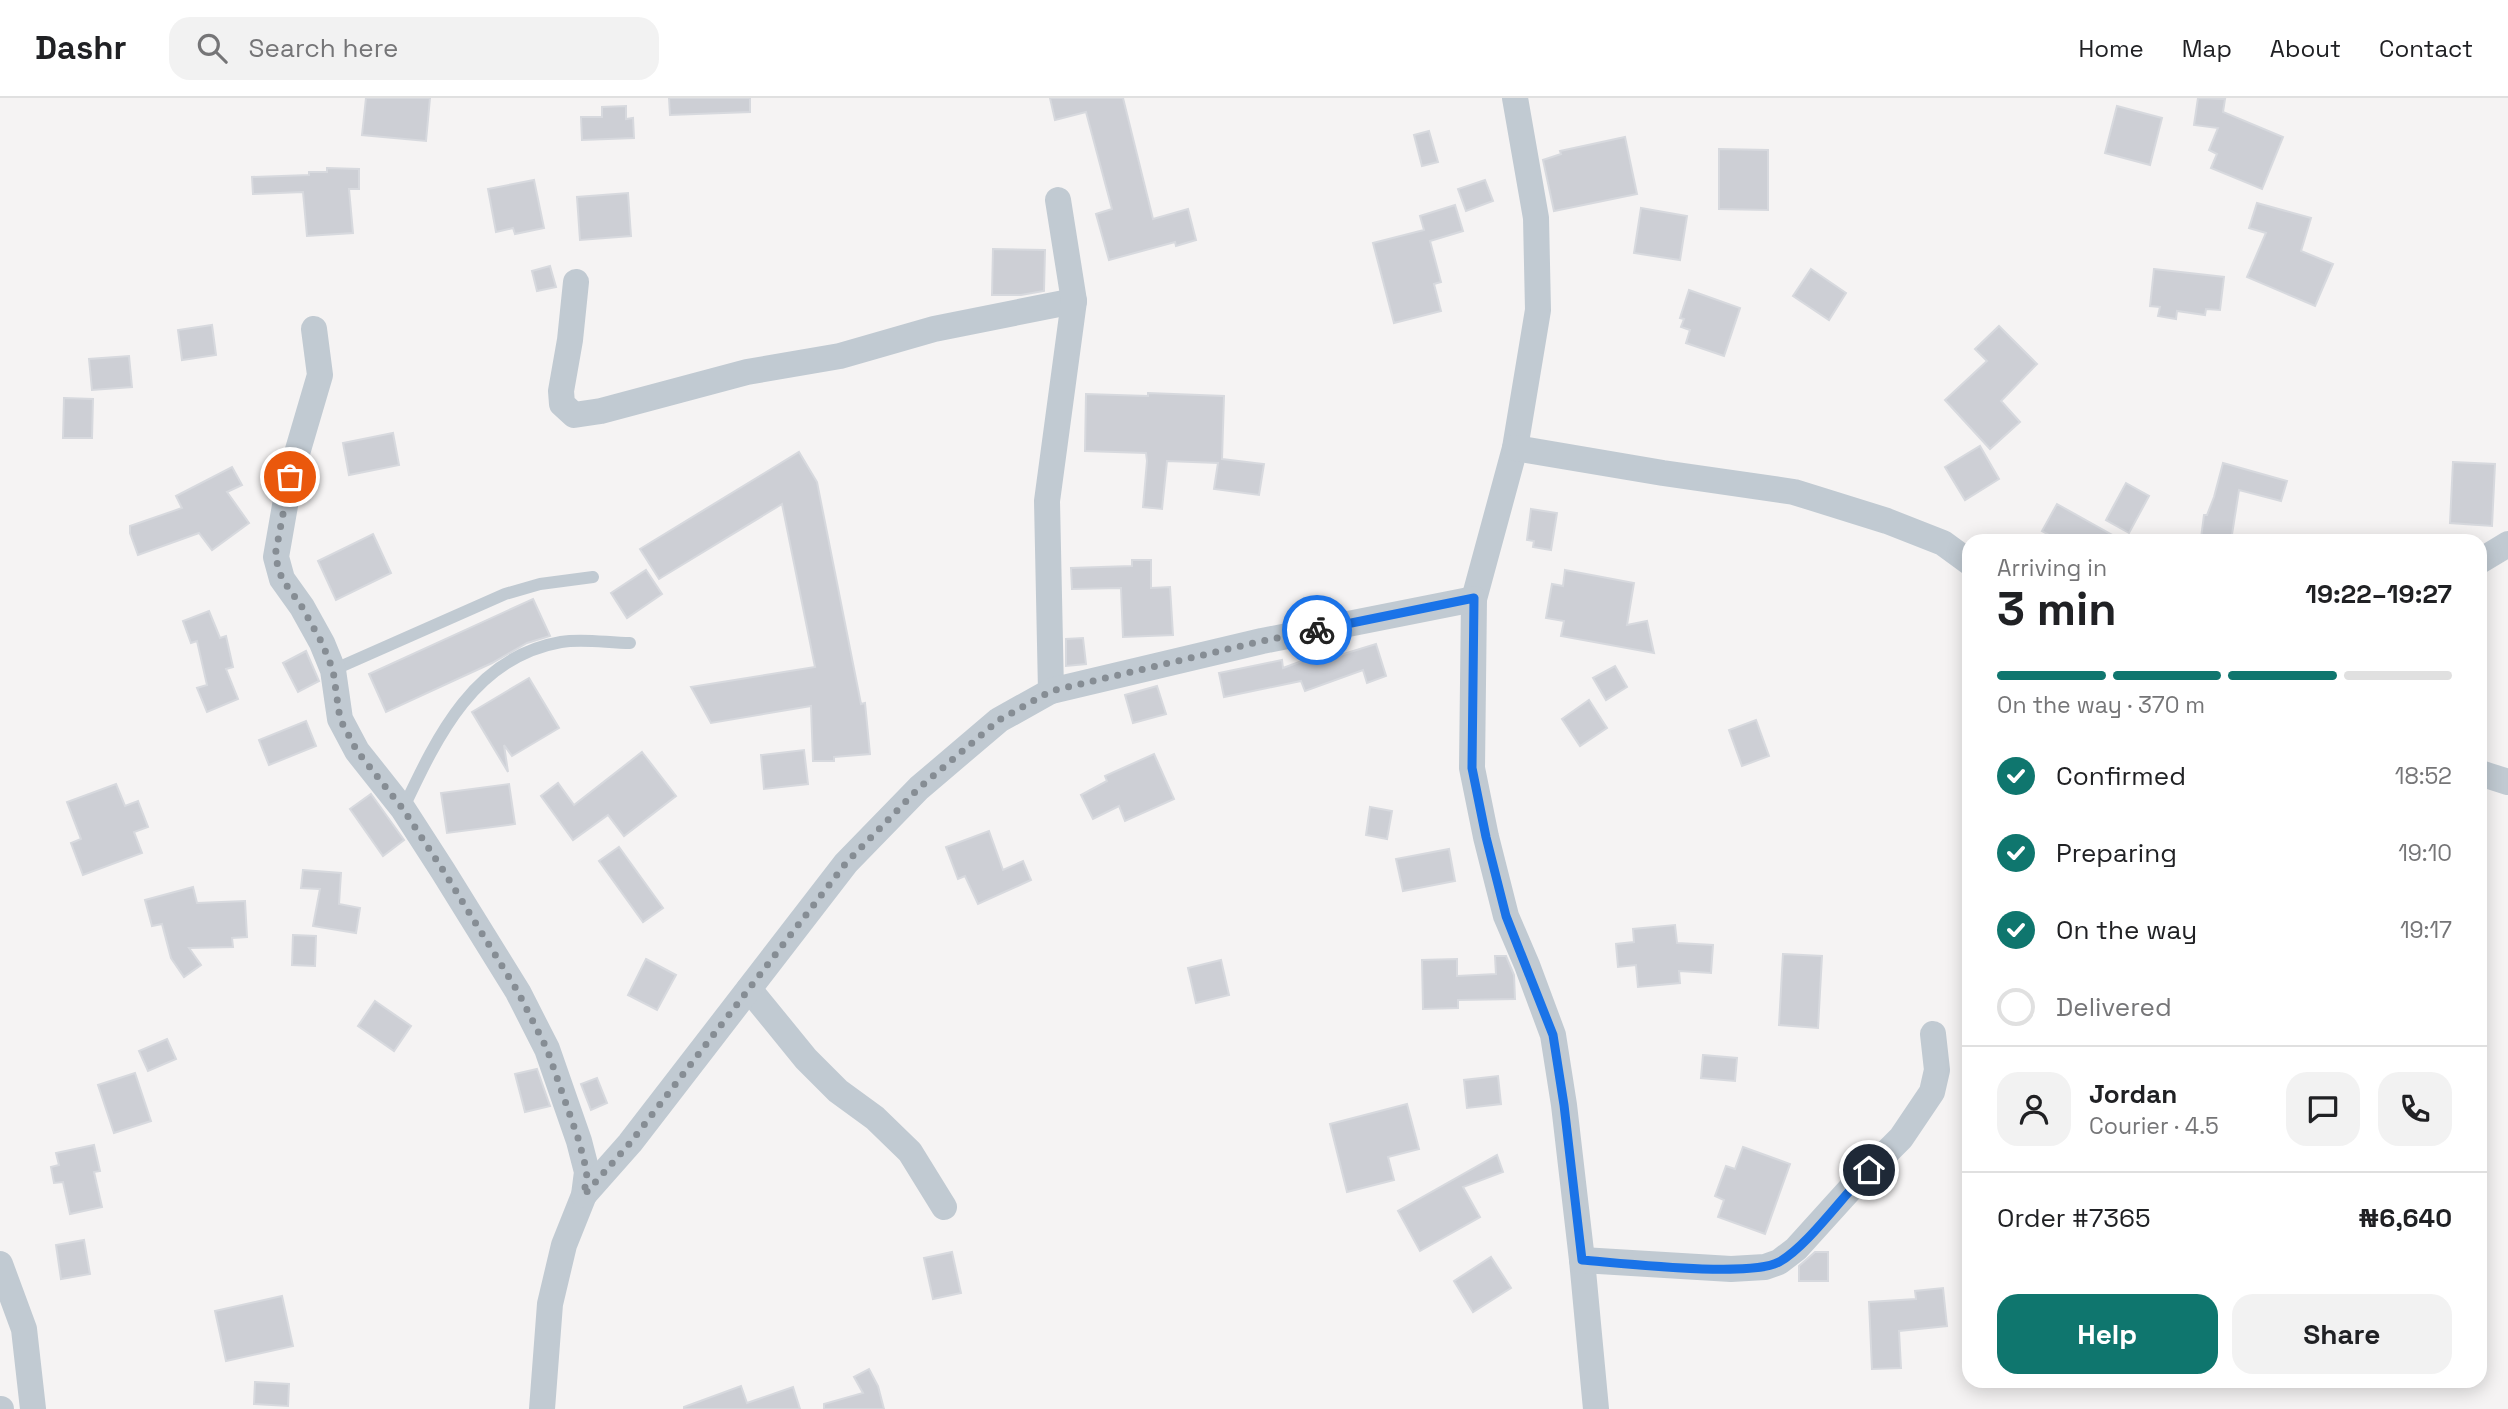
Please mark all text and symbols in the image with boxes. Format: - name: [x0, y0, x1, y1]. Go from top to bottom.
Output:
- search box: [169, 17, 659, 80]
- text: Dashr: [35, 27, 127, 69]
- icon: search: [193, 29, 231, 67]
- text: Search here: [249, 31, 398, 65]
- text: Home: [2078, 33, 2144, 64]
- text: Map: [2182, 33, 2232, 64]
- text: About: [2270, 33, 2341, 64]
- text: Contact: [2379, 33, 2473, 64]
- pin: [260, 447, 320, 507]
- icon: bag: [271, 458, 309, 496]
- text: Arriving in: [1997, 553, 2107, 583]
- text: 19:22–19:27: [2305, 577, 2452, 611]
- text: 3 min: [1997, 580, 2117, 638]
- courier: [1282, 595, 1352, 665]
- icon: bike: [1298, 611, 1336, 649]
- text: On the way · 370 m: [1997, 690, 2205, 720]
- icon: check: [1997, 757, 2035, 795]
- text: Confirmed: [2056, 759, 2186, 793]
- text: 18:52: [2395, 761, 2452, 791]
- icon: check: [1997, 834, 2035, 872]
- text: Preparing: [2056, 836, 2177, 870]
- text: 19:10: [2398, 838, 2452, 868]
- icon: check: [1997, 911, 2035, 949]
- text: On the way: [2056, 913, 2197, 947]
- text: 19:17: [2400, 915, 2452, 945]
- text: Delivered: [2056, 990, 2172, 1024]
- button: person: [1997, 1072, 2071, 1146]
- button: chat: [2286, 1072, 2360, 1146]
- button: phone: [2378, 1072, 2452, 1146]
- text: Jordan: [2089, 1077, 2177, 1111]
- text: Courier · 4.5: [2089, 1111, 2219, 1141]
- pin: [1839, 1140, 1899, 1200]
- icon: home: [1850, 1151, 1888, 1189]
- text: Order #7365: [1997, 1201, 2151, 1235]
- text: ₦6,640: [2358, 1201, 2452, 1235]
- button: Help: [1997, 1294, 2218, 1374]
- button: Share: [2232, 1294, 2452, 1374]

